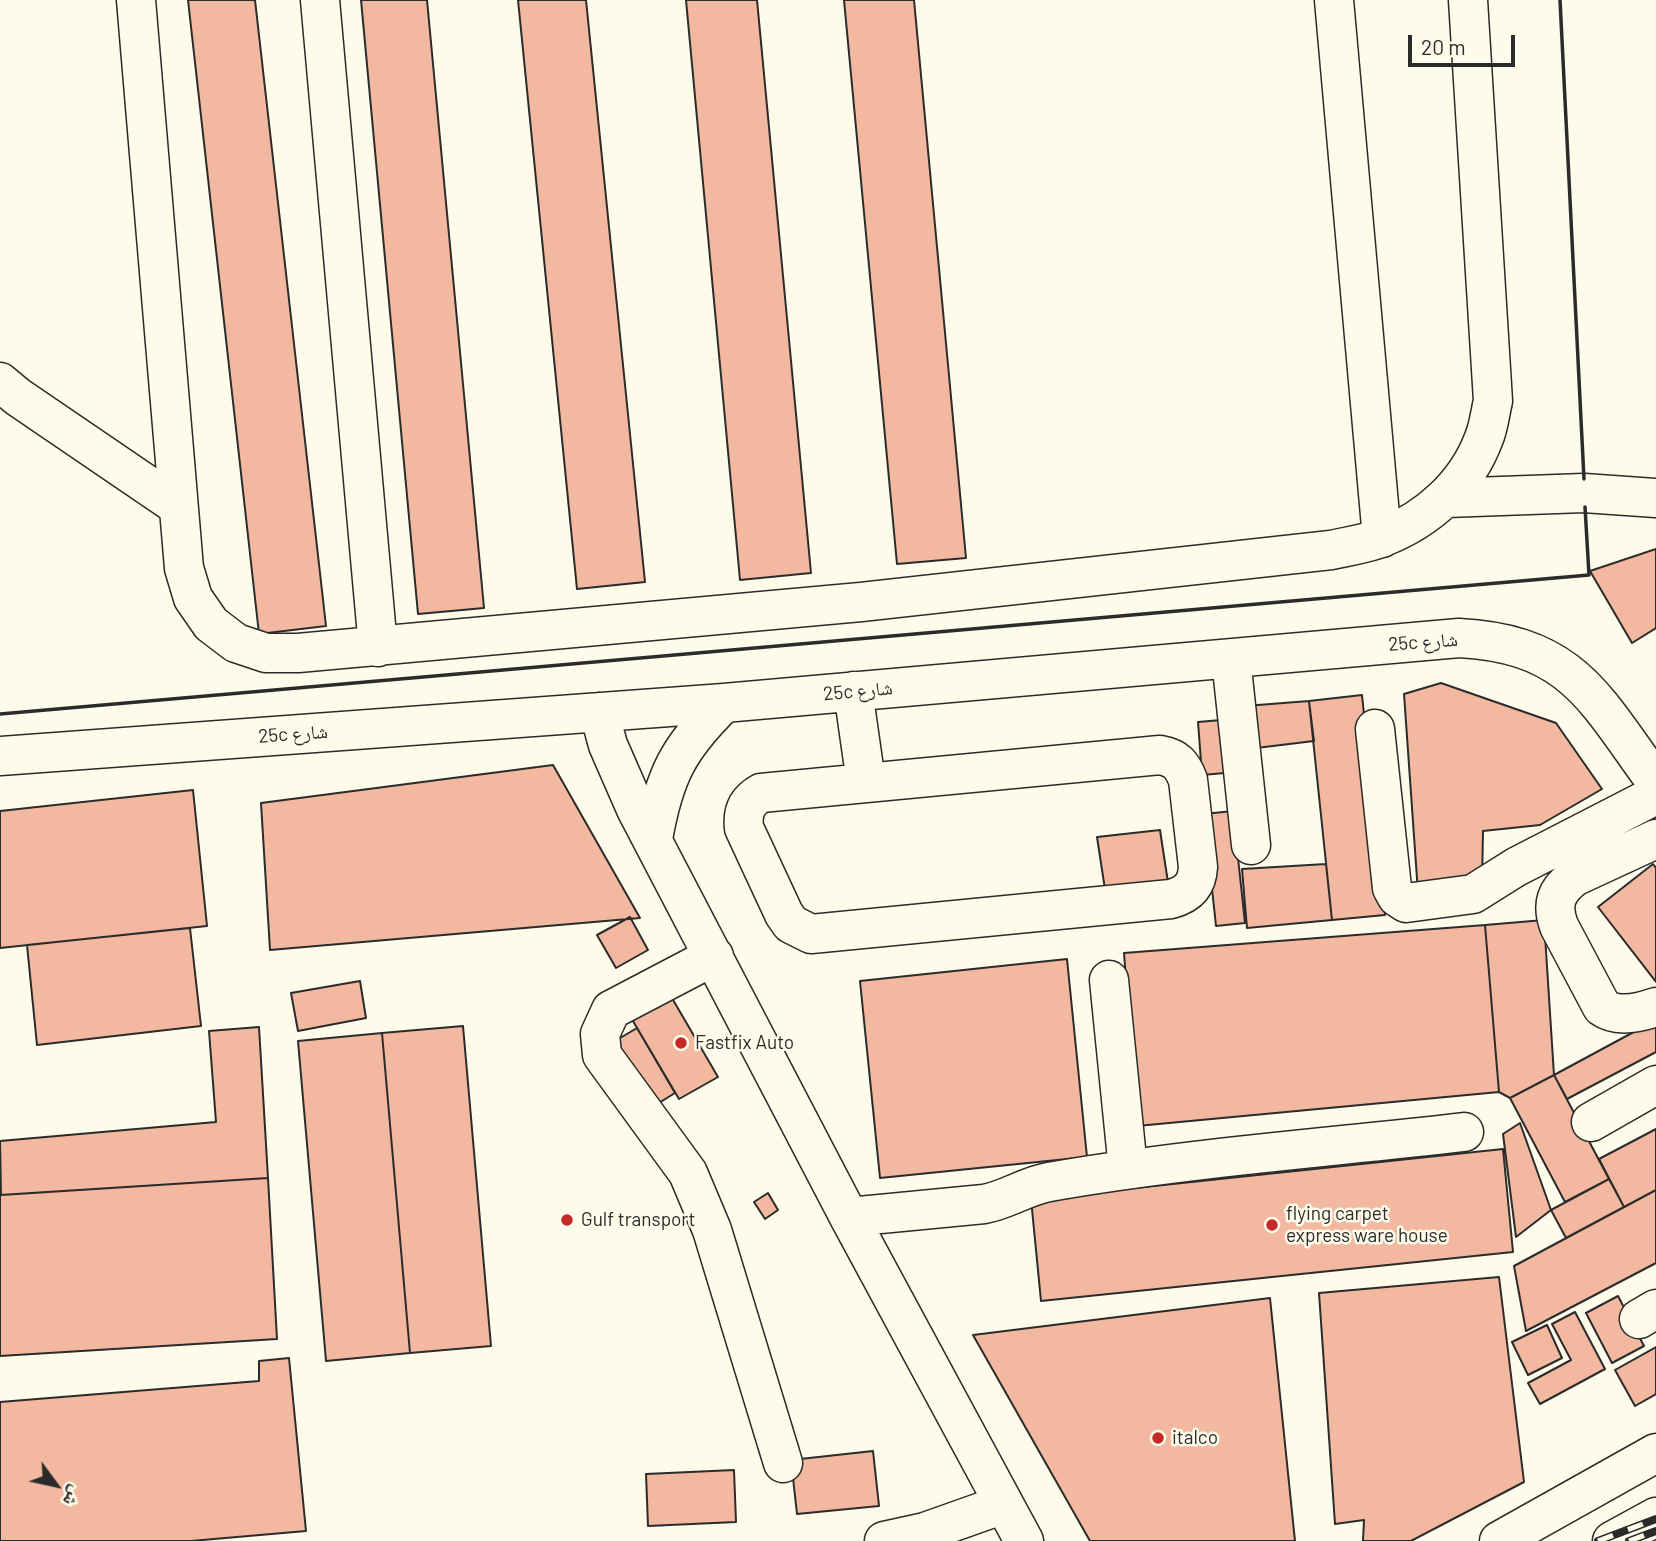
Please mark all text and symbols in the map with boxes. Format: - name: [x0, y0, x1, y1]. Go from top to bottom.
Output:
- scale bar: [1411, 21, 1518, 65]
- text: 20 m: [1421, 34, 1466, 59]
- street label: 25c شارع: [1387, 628, 1459, 656]
- street label: 25c شارع: [822, 677, 894, 705]
- street label: 25c شارع: [257, 720, 329, 748]
- place label: Fastfix Auto: [695, 1032, 794, 1054]
- marker: Fastfix Auto: [673, 1035, 689, 1051]
- place label: flying carpet express ware house: [1286, 1203, 1448, 1247]
- place label: Gulf transport: [581, 1209, 695, 1231]
- marker: Gulf transport: [559, 1212, 575, 1228]
- marker: flying carpet express ware house: [1264, 1217, 1280, 1233]
- place label: italco: [1172, 1427, 1218, 1449]
- marker: italco: [1150, 1430, 1166, 1446]
- north arrow: [21, 1450, 91, 1520]
- text: ش: [59, 1482, 89, 1511]

